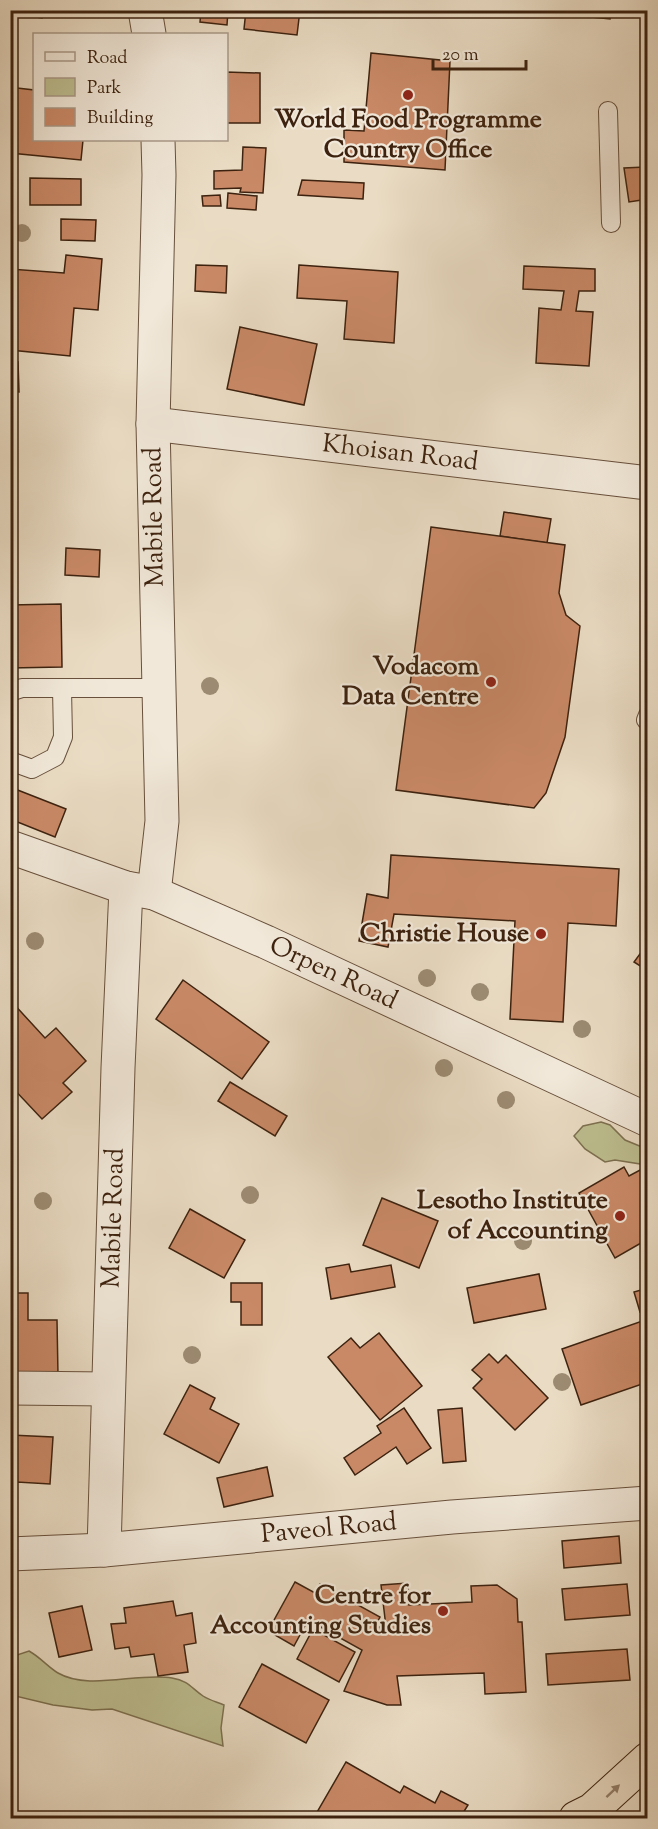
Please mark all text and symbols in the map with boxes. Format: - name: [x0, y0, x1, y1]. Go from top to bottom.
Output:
- legend: [33, 33, 228, 141]
- scale bar: [433, 33, 526, 71]
- text: 20 m: [442, 43, 479, 69]
- text: Road: [87, 46, 127, 72]
- text: Park: [87, 76, 122, 102]
- marker: World Food Programme Country Office: [401, 88, 415, 102]
- place label: World Food Programme Country Office: [274, 102, 542, 169]
- text: Building: [87, 106, 153, 132]
- street label: Khoisan Road: [320, 426, 481, 481]
- street label: Mabile Road: [135, 446, 175, 587]
- place label: Vodacom Data Centre: [342, 649, 479, 716]
- marker: Vodacom Data Centre: [484, 675, 498, 689]
- place label: Christie House: [360, 916, 529, 953]
- street label: Orpen Road: [263, 927, 404, 1019]
- marker: Christie House: [534, 927, 548, 941]
- street label: Mabile Road: [93, 1147, 134, 1289]
- place label: Lesotho Institute of Accounting: [417, 1183, 608, 1250]
- marker: Lesotho Institute of Accounting: [613, 1209, 627, 1223]
- street label: Paveol Road: [259, 1504, 399, 1554]
- place label: Centre for Accounting Studies: [210, 1578, 431, 1645]
- marker: Centre for Accounting Studies: [436, 1604, 450, 1618]
- one-way arrow: [605, 1785, 620, 1798]

